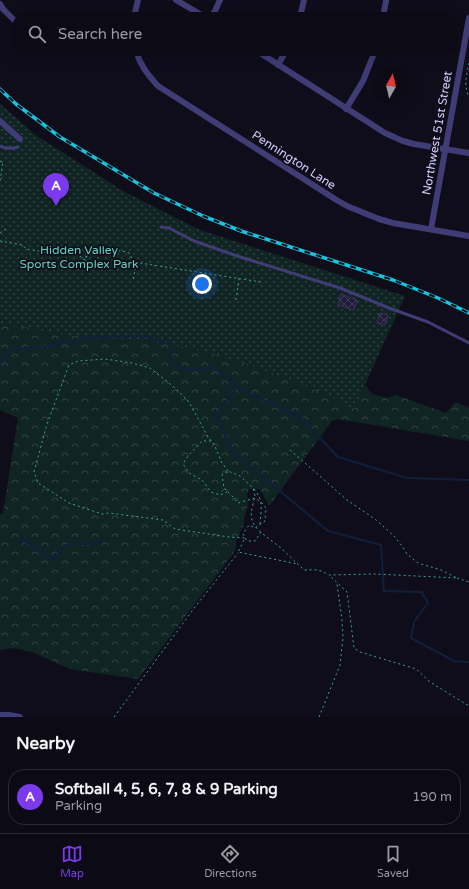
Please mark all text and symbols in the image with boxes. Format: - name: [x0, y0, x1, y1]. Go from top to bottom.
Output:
- search box: [12, 12, 457, 56]
- icon: search: [26, 23, 48, 45]
- text: Search here: [58, 25, 142, 43]
- north arrow: [373, 68, 409, 104]
- street label: Northwest 51st Street: [419, 70, 455, 196]
- street label: Pennington Lane: [249, 128, 339, 192]
- pin: A: [43, 173, 69, 206]
- park label: Hidden Valley Sports Complex Park: [19, 243, 139, 271]
- your location: [192, 274, 212, 294]
- text: Nearby: [16, 733, 75, 754]
- text: Softball 4, 5, 6, 7, 8 & 9 Parking: [55, 780, 278, 798]
- text: A: [25, 789, 35, 805]
- text: 190 m: [412, 789, 452, 805]
- text: Parking: [55, 798, 102, 814]
- tab: Map: [60, 843, 84, 880]
- tab: Directions: [204, 843, 257, 880]
- tab: Saved: [377, 843, 409, 880]

